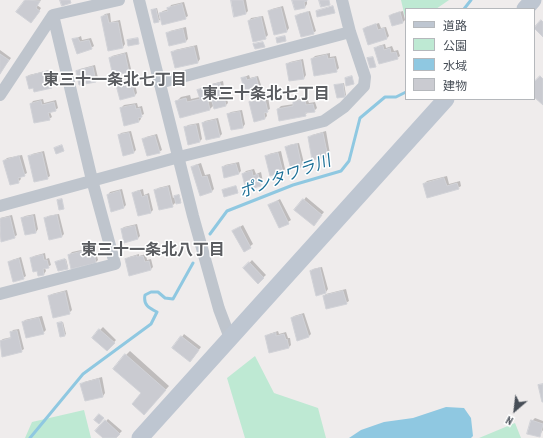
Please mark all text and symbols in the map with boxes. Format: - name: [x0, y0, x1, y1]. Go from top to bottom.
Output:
- legend: [405, 8, 535, 100]
- text: 道路: [443, 18, 467, 33]
- text: 公園: [443, 38, 467, 53]
- text: 水域: [443, 58, 467, 73]
- district label: 東三十一条北七丁目: [43, 70, 187, 90]
- text: 建物: [443, 78, 467, 93]
- district label: 東三十条北七丁目: [202, 84, 330, 104]
- water label: ポンタワラ川: [237, 152, 333, 202]
- district label: 東三十一条北八丁目: [81, 240, 225, 260]
- north arrow: [495, 390, 535, 430]
- text: N: [503, 413, 515, 428]

